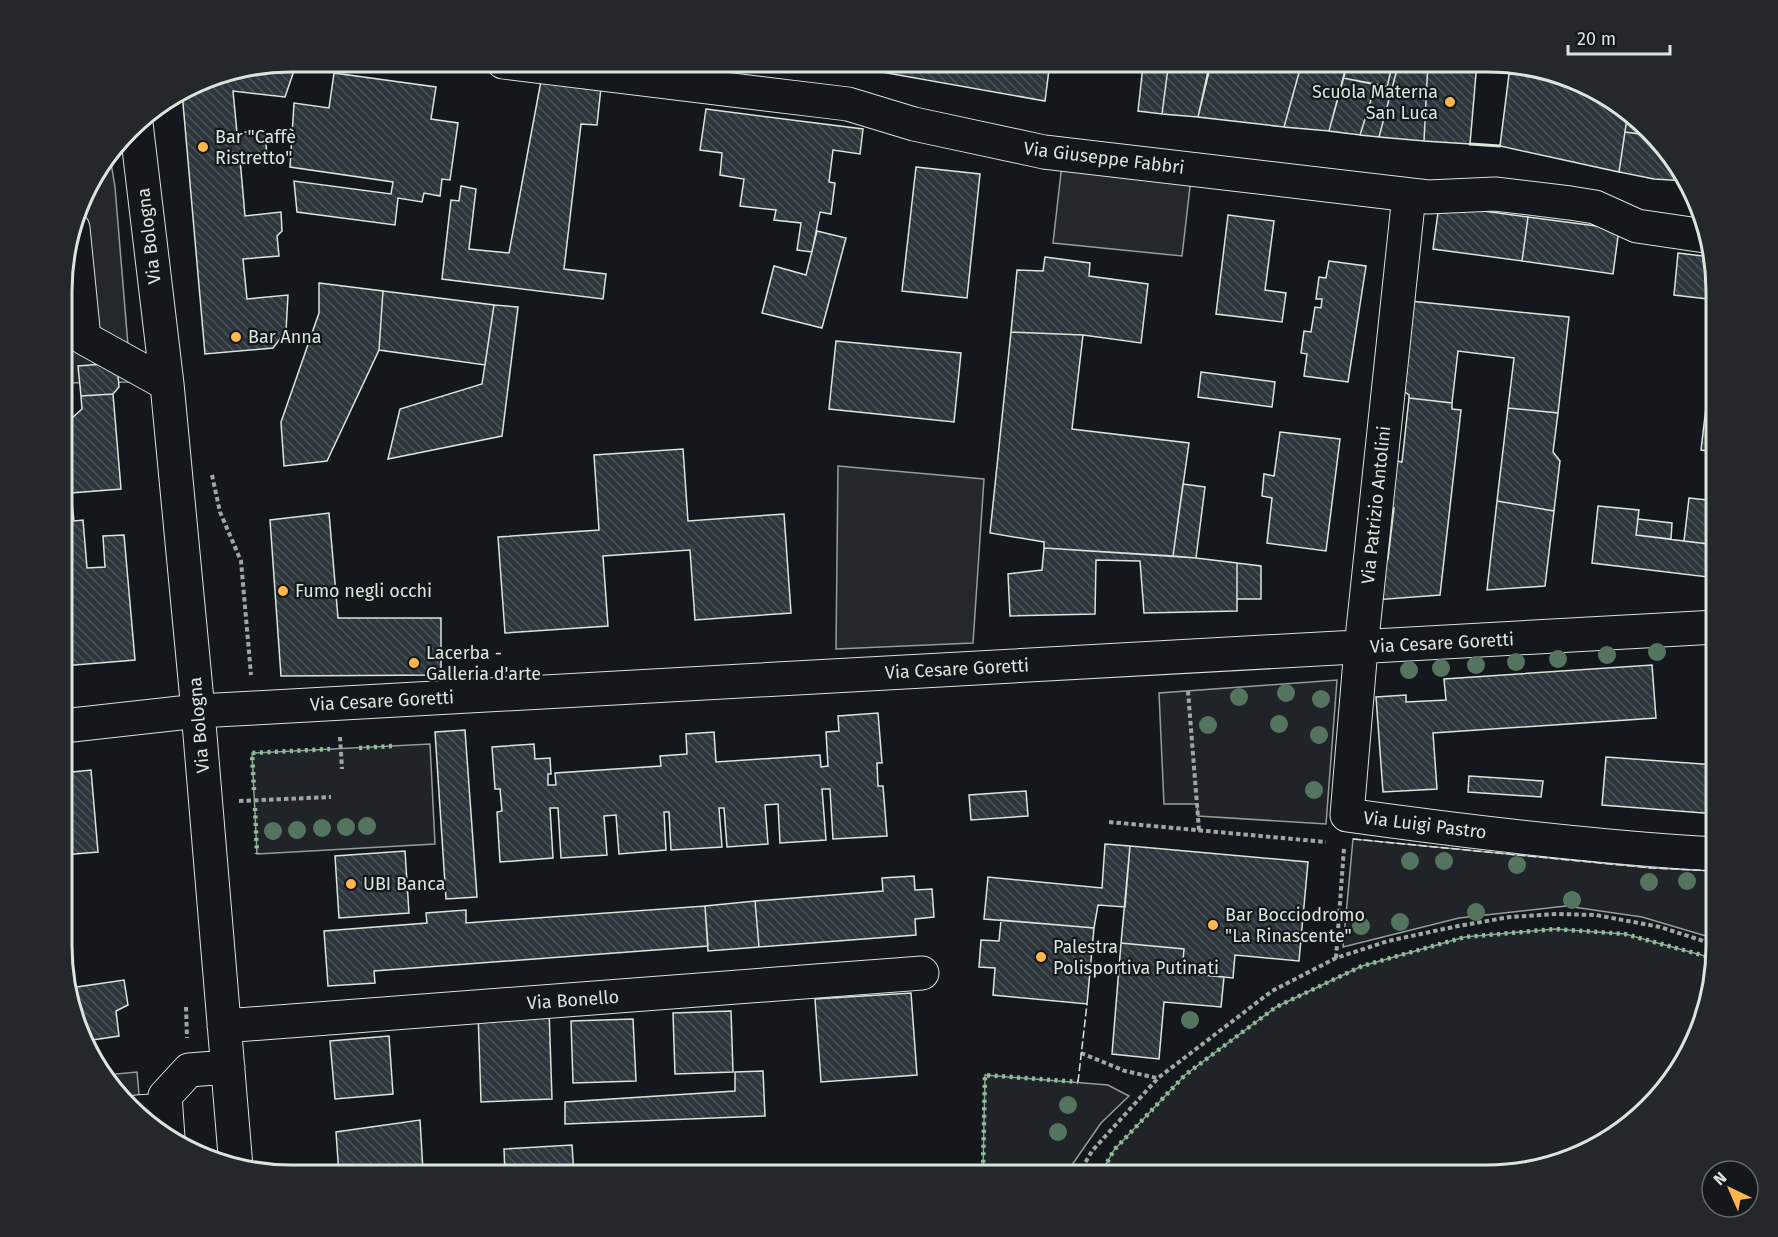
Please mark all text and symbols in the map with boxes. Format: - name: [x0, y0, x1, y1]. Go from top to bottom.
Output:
- scale bar: [1568, 18, 1670, 56]
- text: 20 m: [1577, 28, 1616, 50]
- place label: Scuola Materna San Luca: [1312, 81, 1438, 124]
- marker: Scuola Materna San Luca: [1443, 95, 1457, 109]
- place label: Bar "Caffè Ristretto": [215, 126, 296, 169]
- street label: Via Giuseppe Fabbri: [1022, 137, 1186, 179]
- marker: Bar "Caffè Ristretto": [196, 140, 210, 154]
- street label: Via Bologna: [132, 187, 166, 285]
- place label: Bar Anna: [248, 326, 322, 348]
- marker: Bar Anna: [229, 330, 243, 344]
- street label: Via Patrizio Antolini: [1357, 425, 1395, 585]
- place label: Fumo negli occhi: [295, 580, 432, 602]
- marker: Fumo negli occhi: [276, 584, 290, 598]
- street label: Via Cesare Goretti: [1369, 628, 1515, 658]
- place label: Lacerba - Galleria d'arte: [426, 642, 541, 685]
- street label: Via Cesare Goretti: [884, 654, 1030, 684]
- marker: Lacerba - Galleria d'arte: [407, 656, 421, 670]
- street label: Via Bologna: [184, 676, 214, 774]
- street label: Via Cesare Goretti: [309, 686, 455, 716]
- street label: Via Luigi Pastro: [1362, 807, 1488, 843]
- place label: UBI Banca: [363, 873, 445, 895]
- marker: UBI Banca: [344, 877, 358, 891]
- place label: Bar Bocciodromo "La Rinascente": [1225, 904, 1365, 947]
- marker: Bar Bocciodromo "La Rinascente": [1206, 918, 1220, 932]
- place label: Palestra Polisportiva Putinati: [1053, 936, 1219, 979]
- marker: Palestra Polisportiva Putinati: [1034, 950, 1048, 964]
- street label: Via Bonello: [526, 986, 620, 1014]
- north arrow: [1700, 1159, 1760, 1219]
- text: N: [1710, 1168, 1730, 1189]

